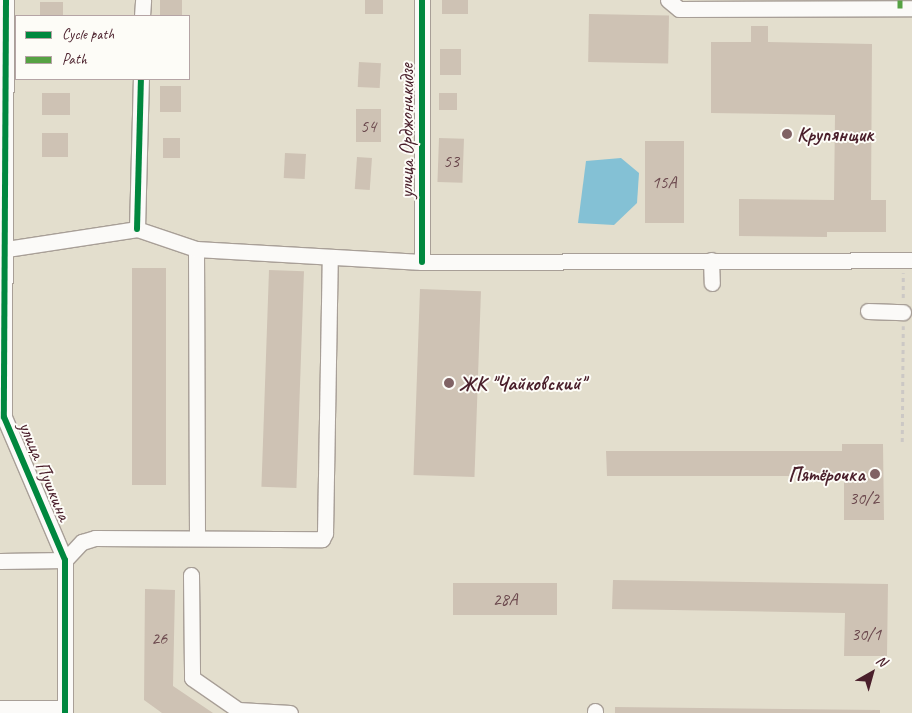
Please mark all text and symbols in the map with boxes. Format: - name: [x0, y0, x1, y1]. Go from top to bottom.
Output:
- legend: [15, 15, 190, 80]
- text: Cycle path: [62, 25, 114, 44]
- text: Path: [62, 50, 87, 69]
- street label: улица Орджоникидзе: [394, 64, 418, 198]
- house number: 54: [360, 115, 376, 137]
- place label: Крупянщик: [797, 122, 873, 146]
- marker: Крупянщик: [781, 128, 793, 140]
- house number: 53: [443, 150, 459, 172]
- house number: 15А: [651, 171, 677, 193]
- place label: ЖК "Чайковский": [459, 371, 585, 395]
- marker: ЖК "Чайковский": [443, 377, 455, 389]
- street label: улица Пушкина: [13, 417, 77, 525]
- place label: Пятёрочка: [788, 462, 865, 486]
- marker: Пятёрочка: [869, 468, 881, 480]
- house number: 30/2: [849, 487, 879, 509]
- house number: 28А: [492, 588, 518, 610]
- house number: 30/1: [851, 623, 881, 645]
- house number: 26: [151, 627, 167, 649]
- north arrow: [847, 648, 897, 698]
- text: N: [873, 651, 890, 670]

